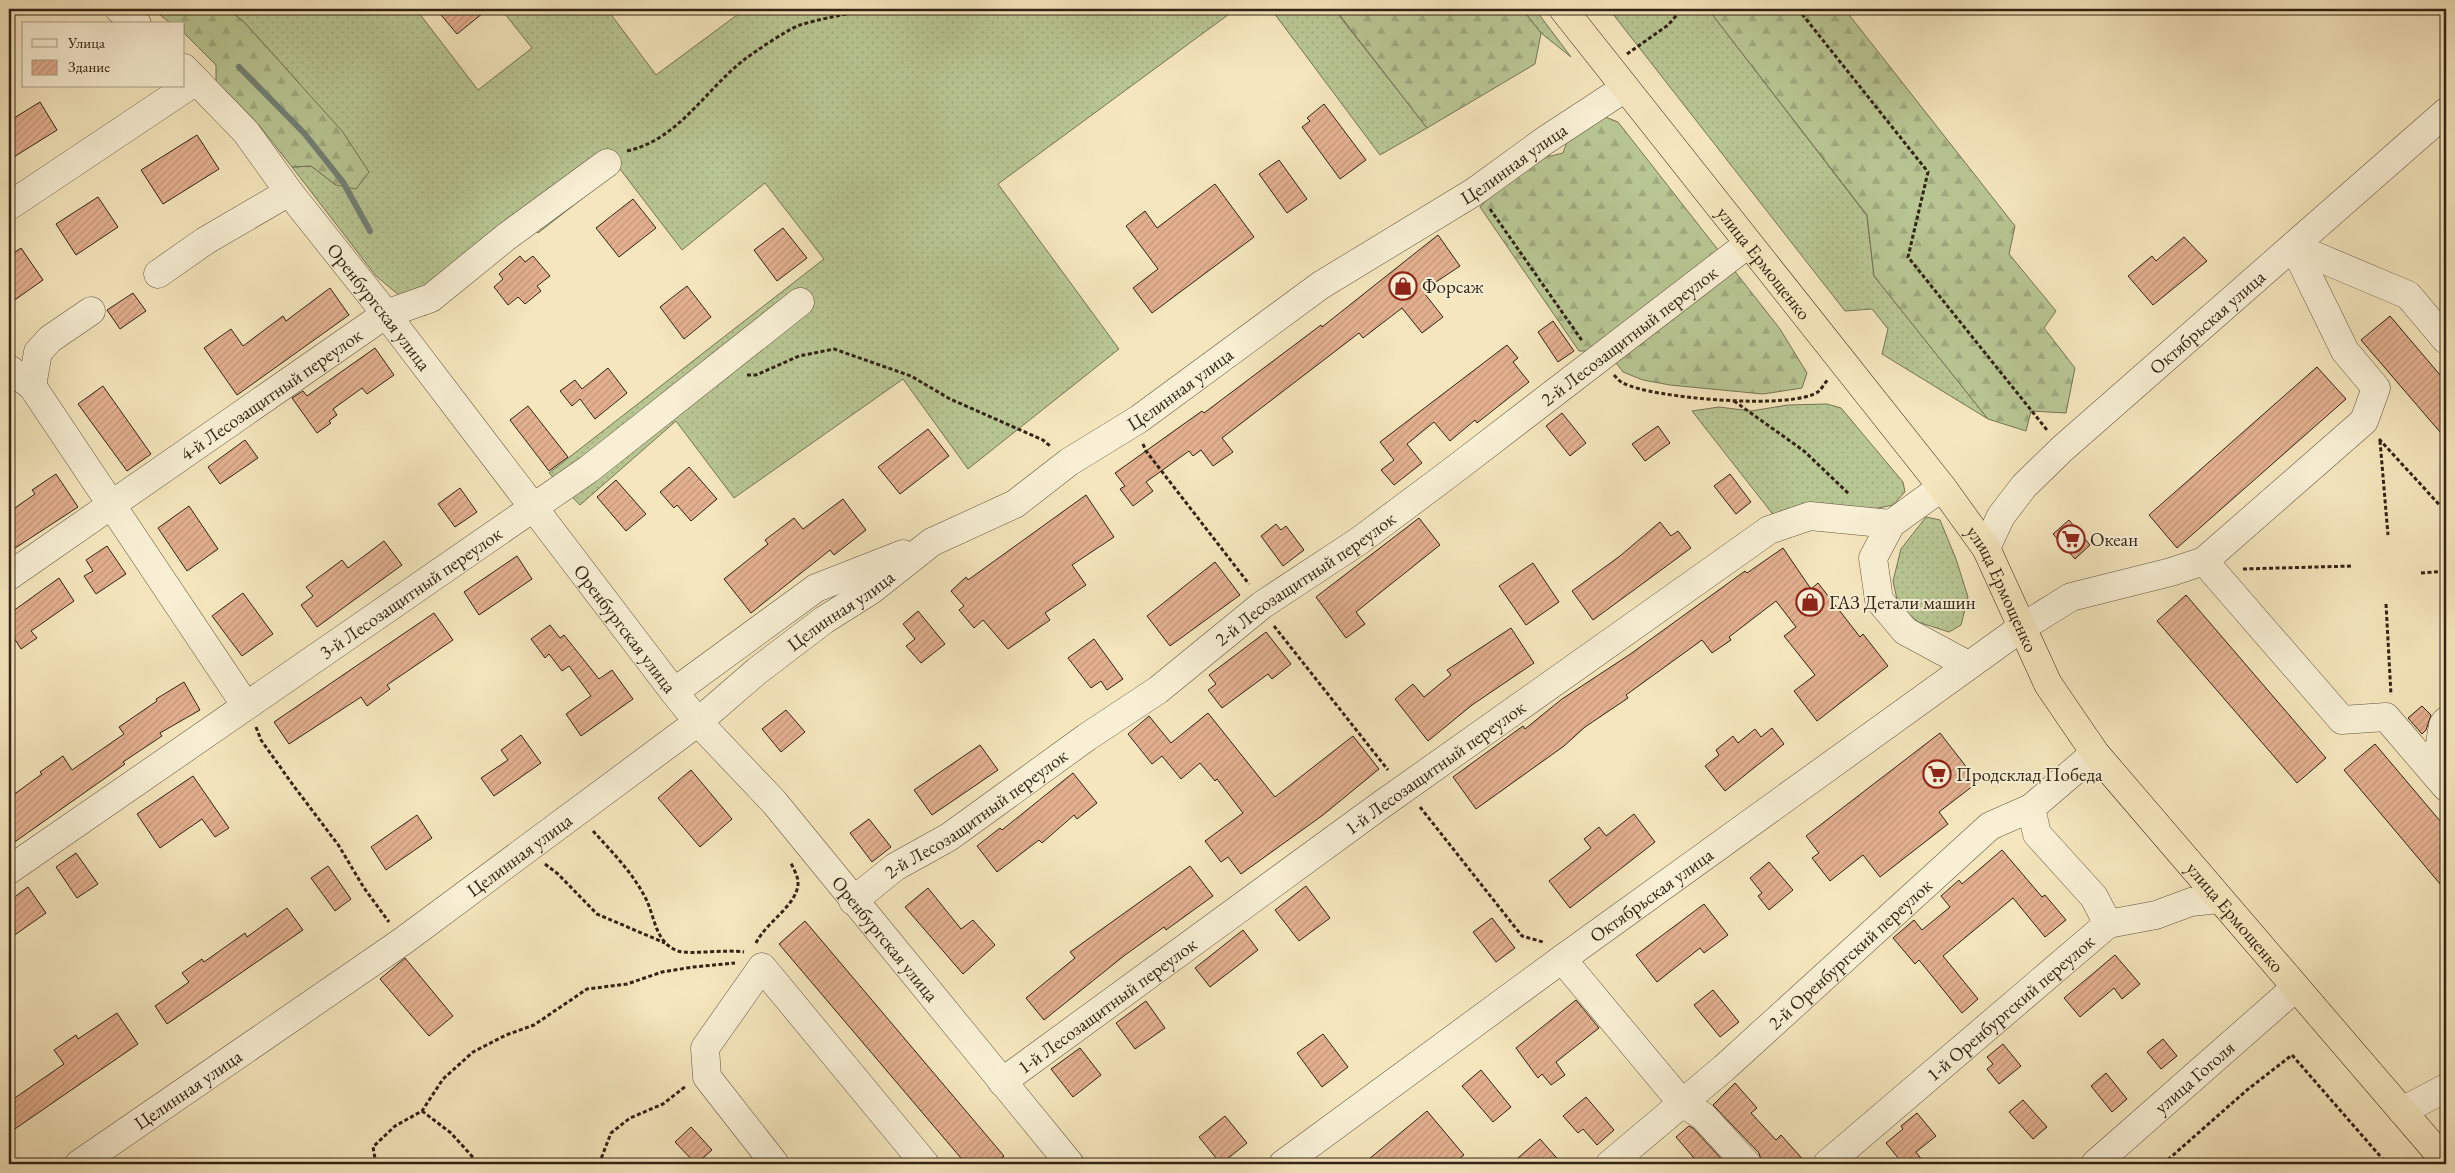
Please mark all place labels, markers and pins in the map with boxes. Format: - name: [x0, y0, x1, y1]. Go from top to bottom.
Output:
- shop icon: Форсаж: [1388, 271, 1418, 301]
- place label: Форсаж: [1422, 274, 1485, 299]
- supermarket icon: Океан: [2056, 524, 2086, 554]
- place label: Океан: [2090, 527, 2138, 552]
- shop icon: ГАЗ Детали машин: [1795, 587, 1825, 617]
- place label: ГАЗ Детали машин: [1829, 590, 1976, 615]
- supermarket icon: Продсклад Победа: [1922, 759, 1952, 789]
- place label: Продсклад Победа: [1956, 762, 2103, 787]

